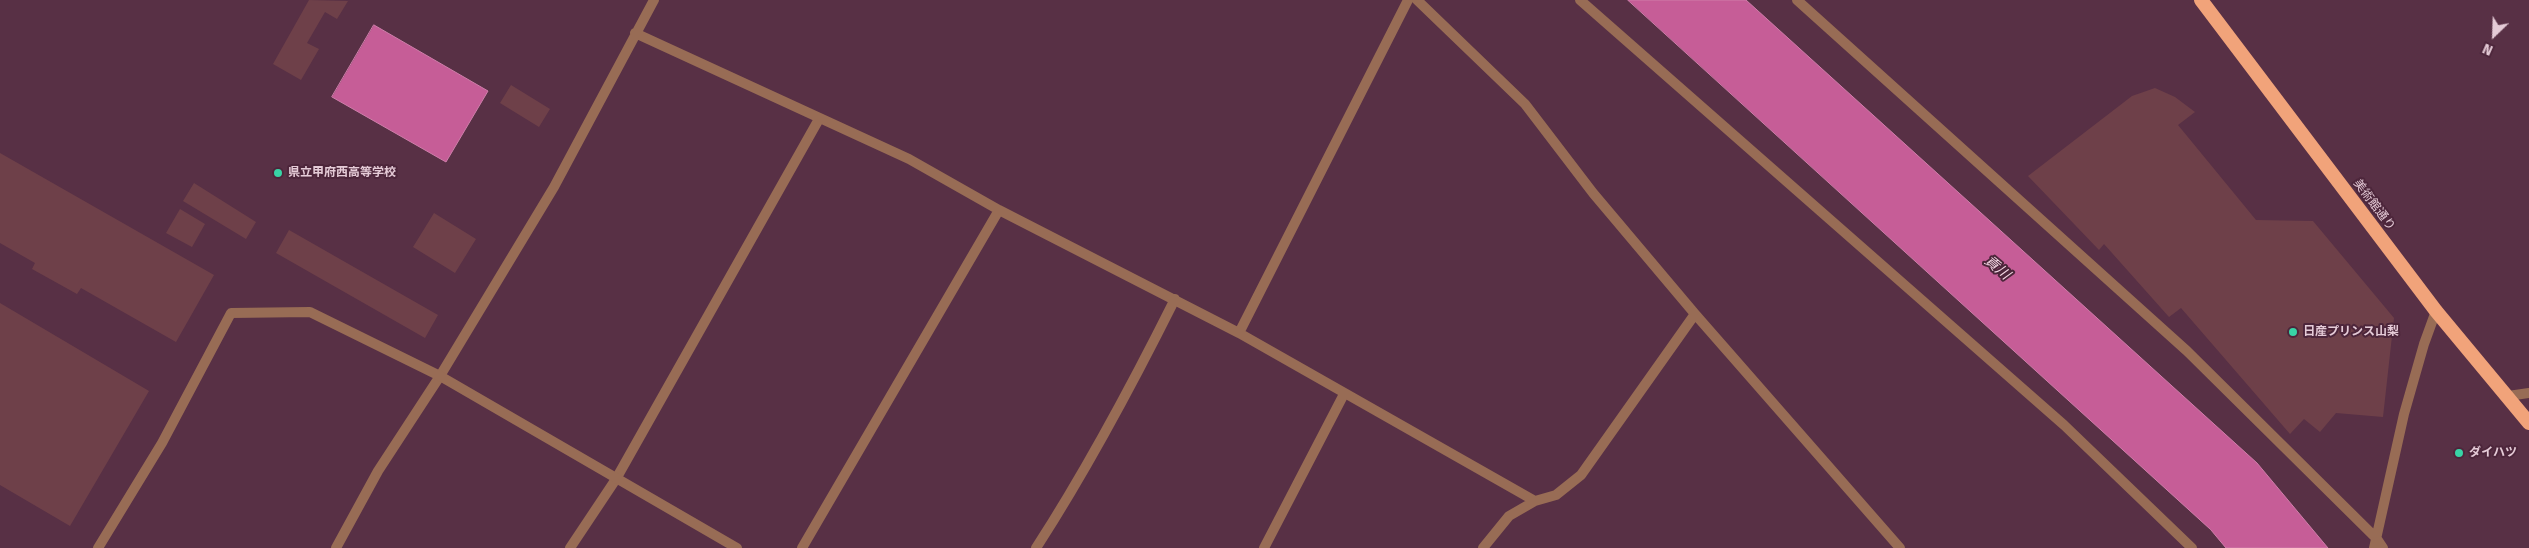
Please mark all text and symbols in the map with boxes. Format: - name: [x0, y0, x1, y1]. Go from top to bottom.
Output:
- north arrow: [2469, 10, 2519, 60]
- text: N: [2480, 40, 2495, 59]
- place label: 県立甲府西高等学校: [288, 166, 396, 180]
- marker: 県立甲府西高等学校: [272, 167, 284, 179]
- street label: 美術館通り: [2350, 177, 2398, 233]
- water label: 貢川: [1981, 253, 2013, 283]
- place label: 日産プリンス山梨: [2303, 325, 2399, 339]
- marker: 日産プリンス山梨: [2287, 326, 2299, 338]
- place label: ダイハツ: [2469, 446, 2517, 460]
- marker: ダイハツ: [2453, 447, 2465, 459]

